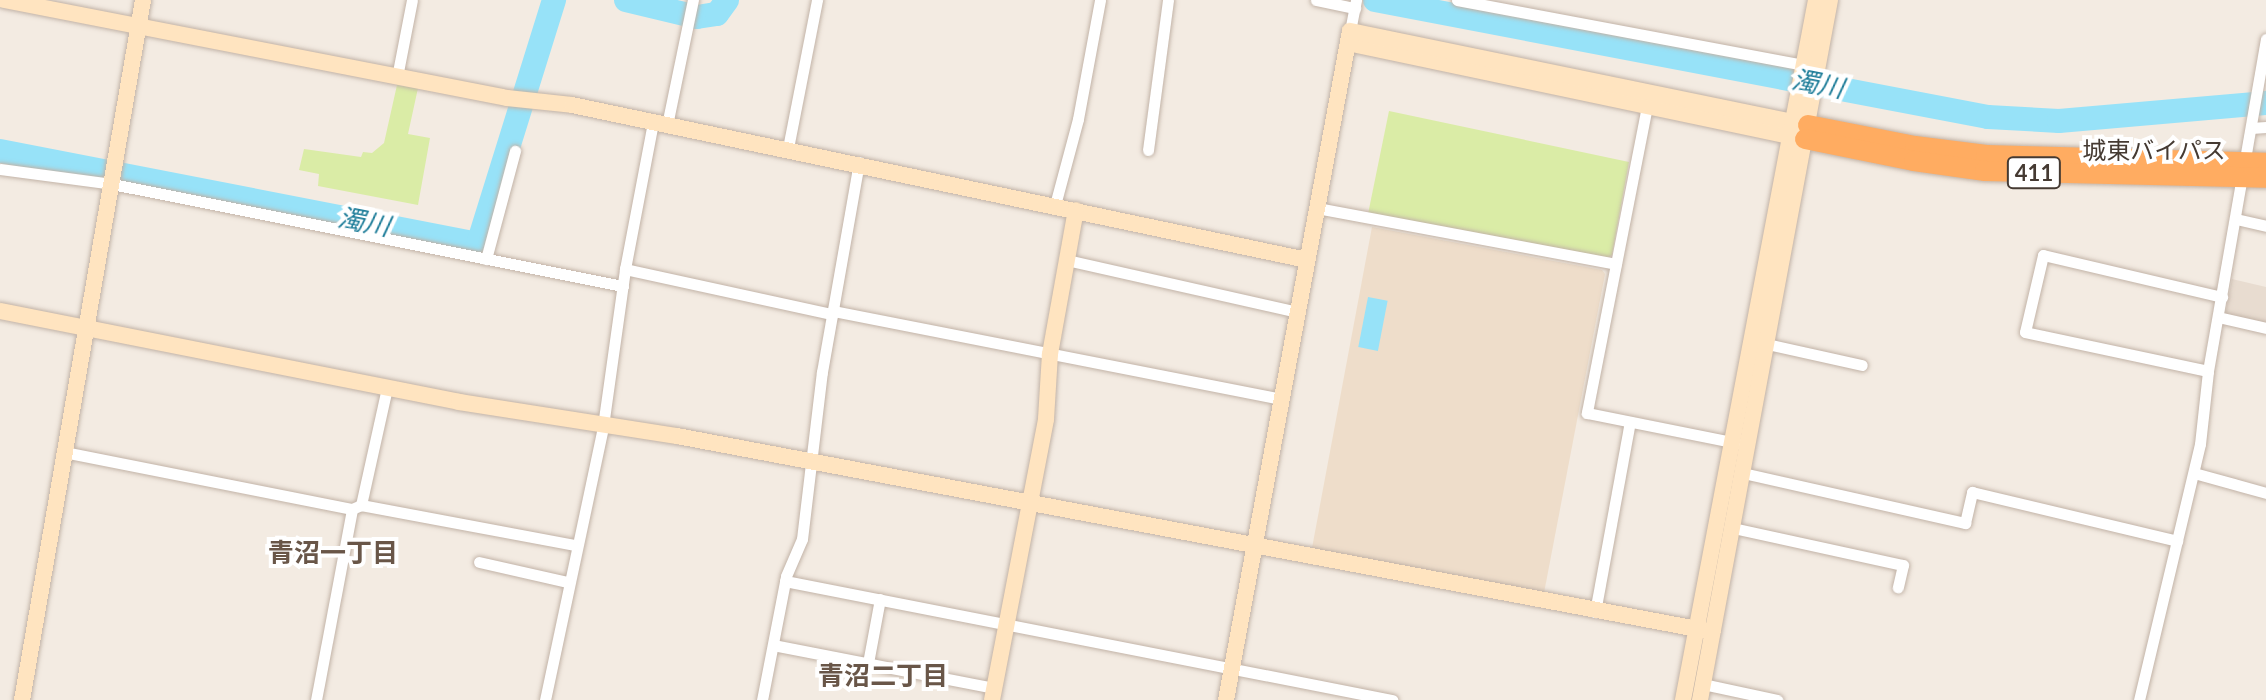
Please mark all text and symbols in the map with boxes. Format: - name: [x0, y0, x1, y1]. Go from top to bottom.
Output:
- water label: 濁川: [1790, 64, 1846, 104]
- street label: 城東バイパス: [2082, 136, 2226, 164]
- road number: 411: [2006, 155, 2062, 191]
- water label: 濁川: [336, 202, 392, 242]
- district label: 青沼一丁目: [268, 537, 398, 569]
- district label: 青沼二丁目: [818, 660, 948, 692]

